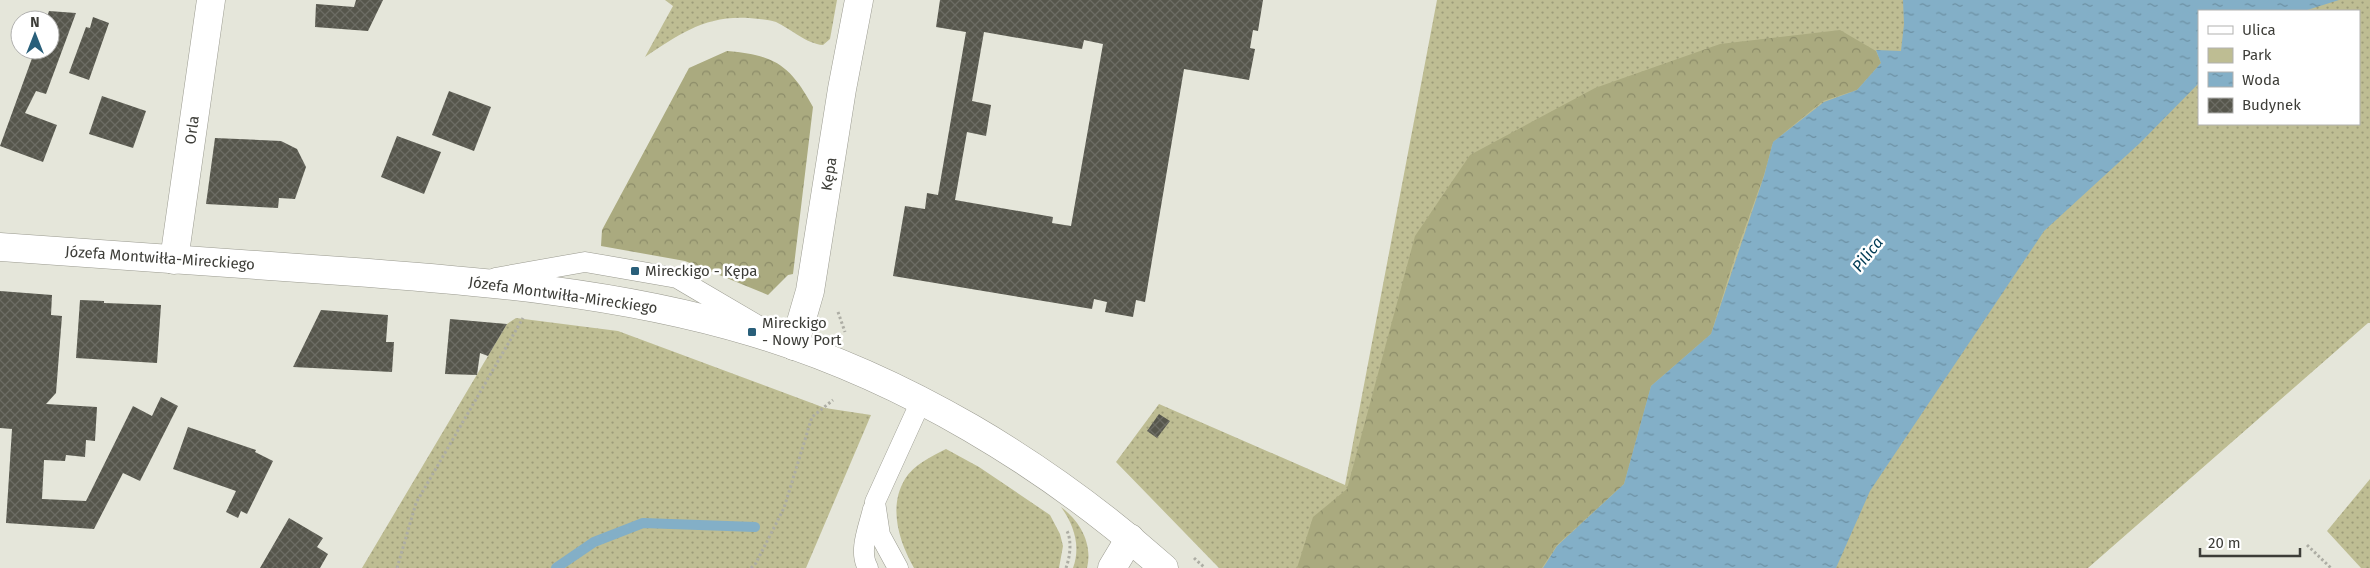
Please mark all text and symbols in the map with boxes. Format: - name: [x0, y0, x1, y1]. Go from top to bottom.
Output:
- north arrow: [10, 10, 60, 60]
- legend: [2198, 10, 2360, 125]
- text: N: [30, 14, 40, 31]
- text: Ulica: [2242, 21, 2276, 39]
- text: Park: [2242, 46, 2272, 64]
- text: Woda: [2242, 71, 2280, 89]
- text: Budynek: [2242, 96, 2301, 114]
- street label: Orla: [181, 115, 203, 145]
- street label: Kępa: [817, 156, 841, 192]
- water label: Pilica: [1848, 233, 1887, 276]
- street label: Józefa Montwiłła-Mireckiego: [64, 242, 256, 274]
- place label: Mireckigo - Kępa: [645, 262, 758, 280]
- marker: Mireckigo - Kępa: [629, 265, 641, 277]
- street label: Józefa Montwiłła-Mireckiego: [467, 273, 659, 317]
- place label: Mireckigo - Nowy Port: [762, 314, 842, 349]
- marker: Mireckigo - Nowy Port: [746, 326, 758, 338]
- scale bar: [2200, 526, 2300, 558]
- text: 20 m: [2208, 534, 2241, 552]

